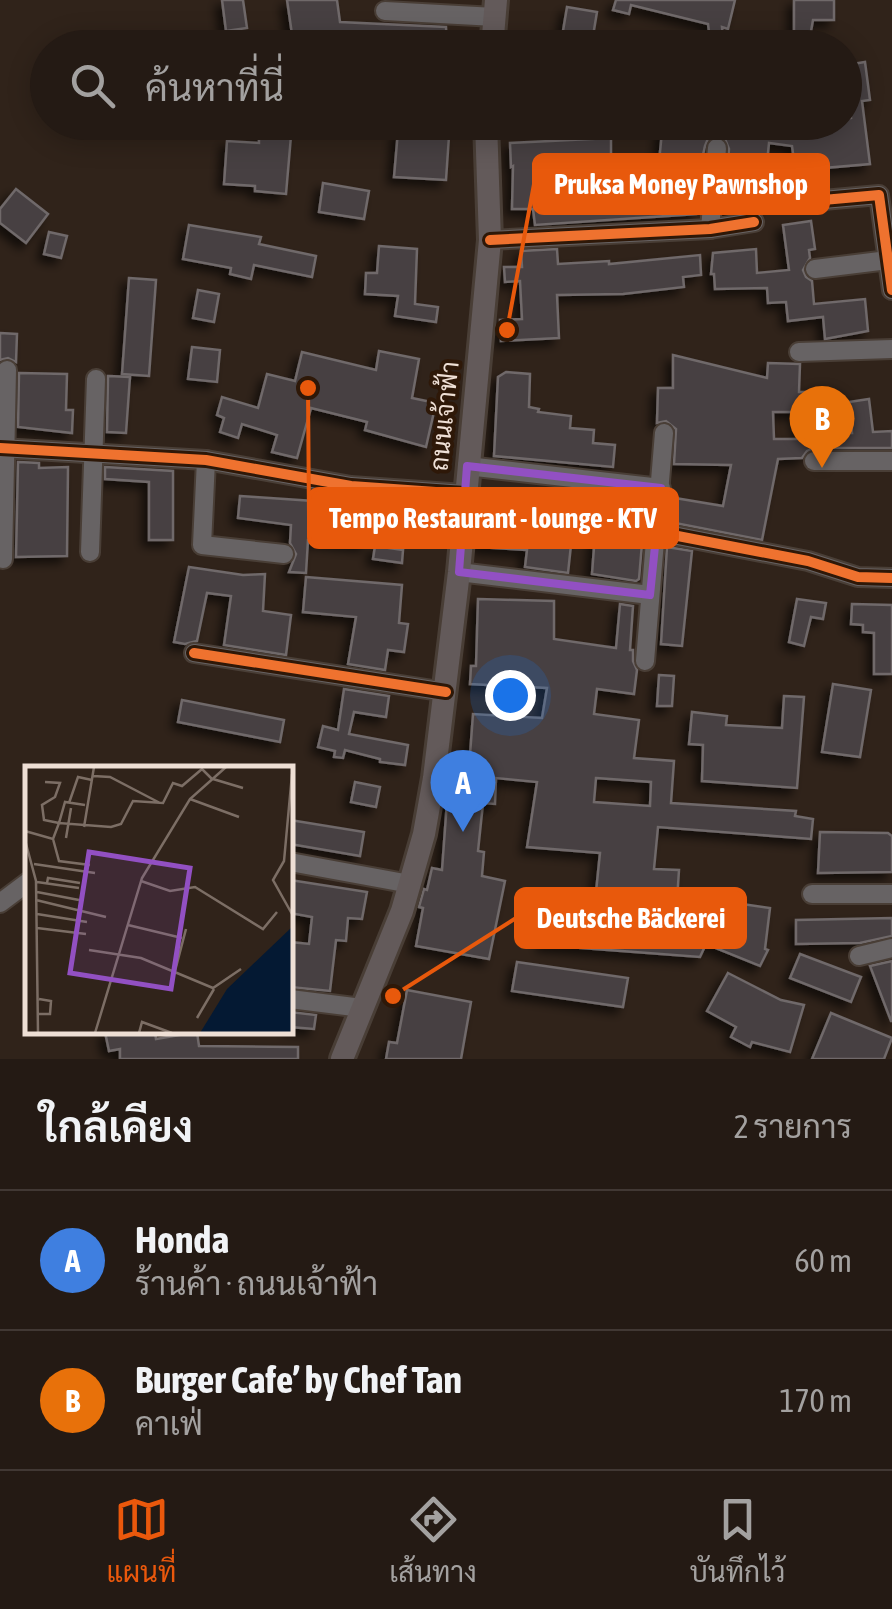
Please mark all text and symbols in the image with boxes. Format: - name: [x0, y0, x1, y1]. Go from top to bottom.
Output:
- search box: [30, 30, 862, 140]
- icon: search: [65, 58, 120, 113]
- text: ค้นหาที่นี่: [145, 66, 284, 109]
- callout: Pruksa Money Pawnshop: [534, 155, 828, 213]
- text: Pruksa Money Pawnshop: [554, 168, 808, 200]
- street label: ถนนเจ้าฟ้า: [423, 360, 464, 472]
- pin: B: [790, 386, 854, 468]
- callout: Tempo Restaurant - lounge - KTV: [309, 489, 677, 547]
- text: Tempo Restaurant - lounge - KTV: [329, 502, 657, 534]
- your location: [485, 670, 536, 721]
- pin: A: [430, 750, 496, 832]
- inset map: [25, 766, 292, 1034]
- callout: Deutsche Bäckerei: [516, 889, 745, 947]
- text: Deutsche Bäckerei: [537, 902, 725, 934]
- text: ใกล้เคียง: [40, 1103, 193, 1151]
- text: 2 รายการ: [734, 1108, 852, 1145]
- text: Honda: [135, 1218, 229, 1261]
- text: A: [65, 1242, 80, 1279]
- text: 60 m: [794, 1242, 852, 1279]
- text: ร้านค้า · ถนนเจ้าฟ้า: [135, 1265, 378, 1302]
- text: Burger Cafe’ by Chef Tan: [135, 1358, 462, 1401]
- text: B: [65, 1382, 80, 1419]
- text: 170 m: [779, 1382, 852, 1419]
- text: คาเฟ่: [135, 1405, 203, 1442]
- tab: แผนที่: [106, 1492, 176, 1588]
- tab: เส้นทาง: [389, 1492, 477, 1588]
- tab: บันทึกไว้: [690, 1492, 785, 1588]

